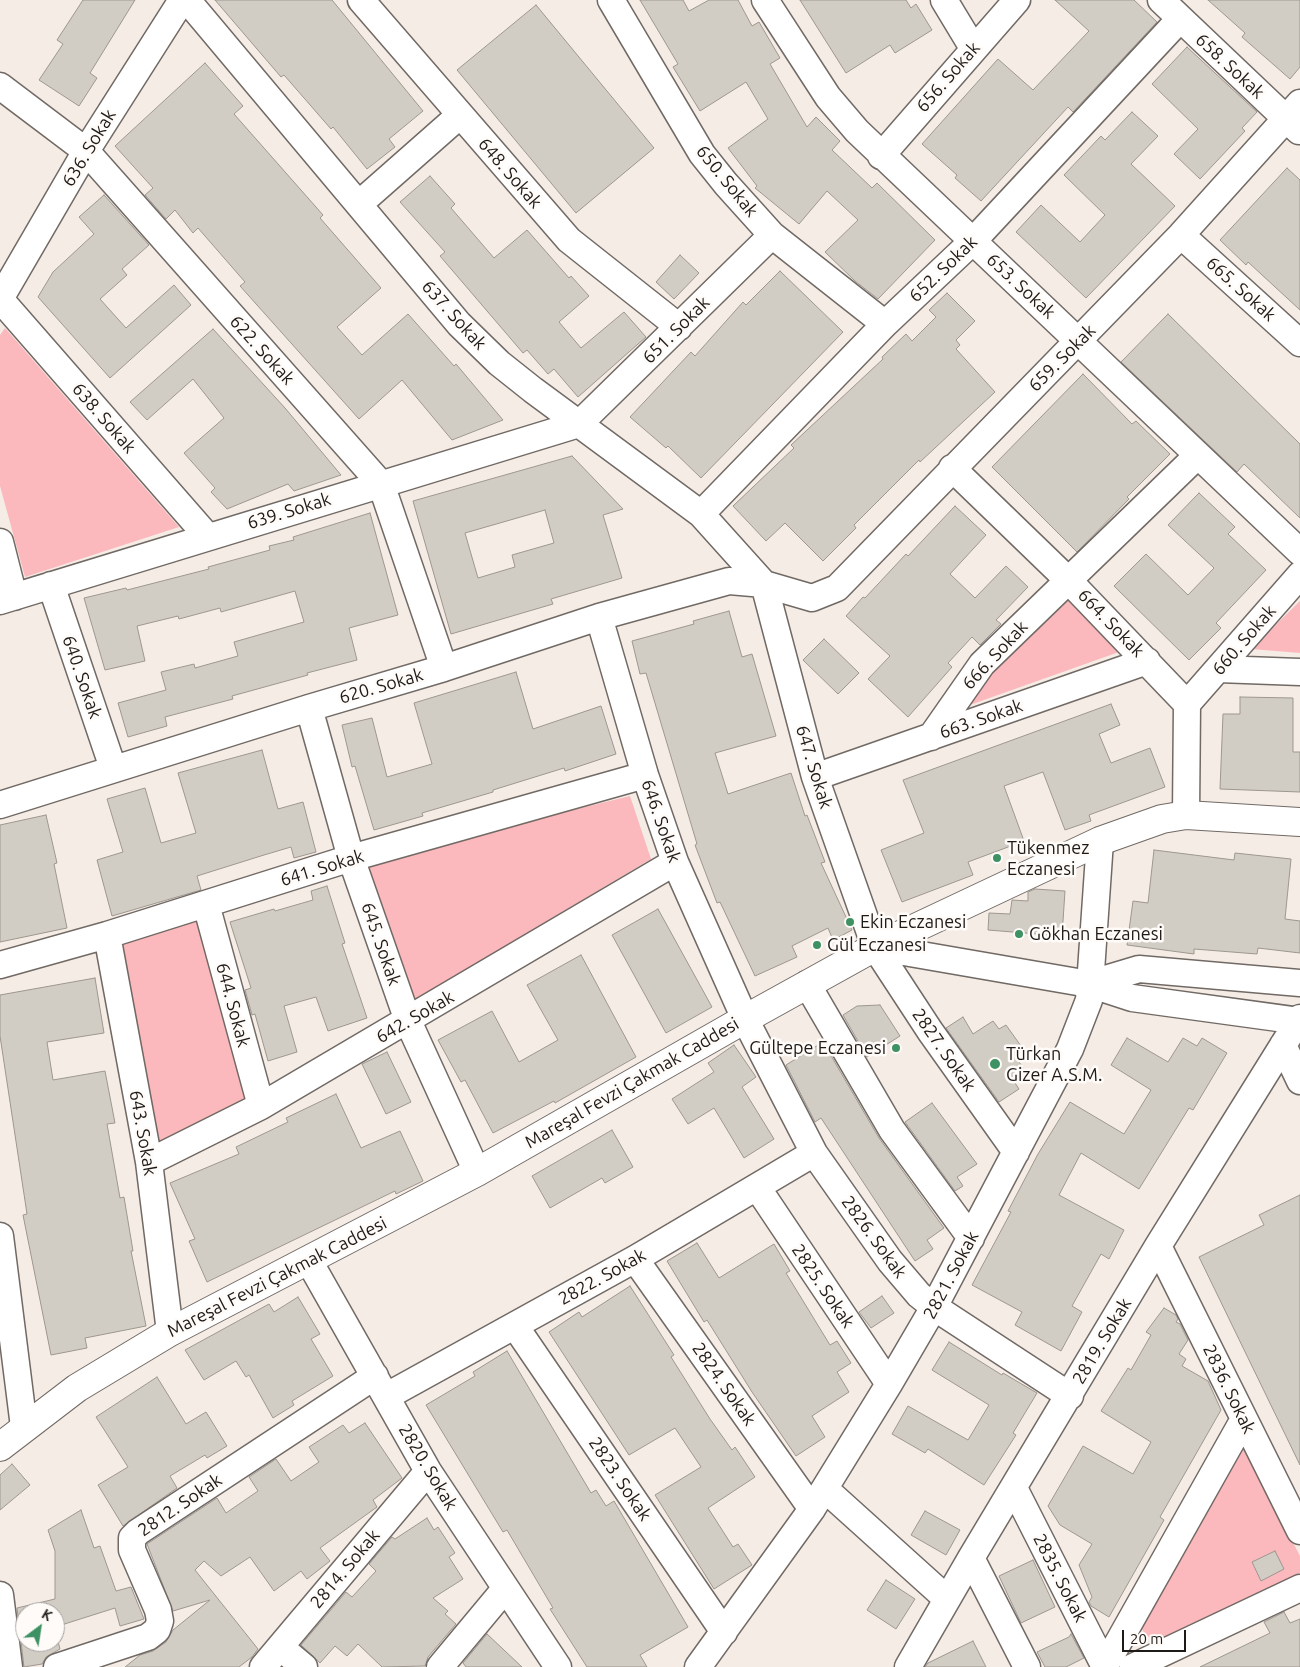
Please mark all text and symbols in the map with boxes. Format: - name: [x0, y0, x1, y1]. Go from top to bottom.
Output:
- street label: 658. Sokak: [1191, 29, 1269, 103]
- street label: 656. Sokak: [912, 37, 984, 117]
- street label: 636. Sokak: [57, 105, 121, 191]
- street label: 648. Sokak: [474, 133, 546, 213]
- street label: 650. Sokak: [691, 141, 763, 221]
- street label: 652. Sokak: [904, 231, 982, 307]
- street label: 653. Sokak: [982, 249, 1060, 323]
- street label: 665. Sokak: [1202, 252, 1280, 326]
- street label: 637. Sokak: [417, 276, 491, 354]
- street label: 651. Sokak: [638, 292, 714, 368]
- street label: 622. Sokak: [225, 311, 299, 389]
- street label: 659. Sokak: [1024, 320, 1100, 396]
- street label: 638. Sokak: [68, 378, 140, 458]
- street label: 639. Sokak: [245, 488, 333, 534]
- street label: 664. Sokak: [1073, 584, 1149, 662]
- street label: 660. Sokak: [1208, 600, 1280, 680]
- street label: 666. Sokak: [958, 616, 1032, 694]
- street label: 640. Sokak: [58, 633, 106, 721]
- street label: 620. Sokak: [337, 664, 425, 708]
- street label: 663. Sokak: [937, 695, 1025, 743]
- street label: 647. Sokak: [791, 723, 837, 811]
- street label: 646. Sokak: [637, 777, 685, 865]
- place label: Tükenmez Eczanesi: [1007, 837, 1090, 880]
- street label: 641. Sokak: [278, 845, 366, 891]
- marker: Tükenmez Eczanesi: [991, 852, 1003, 864]
- street label: 645. Sokak: [357, 900, 405, 988]
- place label: Ekin Eczanesi: [860, 911, 966, 933]
- marker: Ekin Eczanesi: [844, 916, 856, 928]
- place label: Gökhan Eczanesi: [1029, 923, 1163, 945]
- marker: Gökhan Eczanesi: [1013, 928, 1025, 940]
- place label: Gül Eczanesi: [827, 934, 926, 956]
- marker: Gül Eczanesi: [811, 939, 823, 951]
- street label: 644. Sokak: [211, 960, 255, 1050]
- street label: 642. Sokak: [372, 986, 458, 1048]
- street label: 2827. Sokak: [907, 1004, 981, 1096]
- street label: Mareşal Fevzi Çakmak Caddesi: [521, 1013, 743, 1153]
- place label: Gültepe Eczanesi: [749, 1037, 886, 1059]
- marker: Gültepe Eczanesi: [890, 1042, 902, 1054]
- place label: Türkan Gizer A.S.M.: [1006, 1043, 1102, 1086]
- marker: Türkan Gizer A.S.M.: [988, 1057, 1002, 1071]
- street label: 643. Sokak: [125, 1089, 161, 1177]
- street label: 2826. Sokak: [837, 1192, 911, 1282]
- street label: Mareşal Fevzi Çakmak Caddesi: [164, 1212, 390, 1342]
- street label: 2821. Sokak: [919, 1227, 983, 1323]
- street label: 2825. Sokak: [787, 1240, 859, 1332]
- street label: 2822. Sokak: [555, 1244, 649, 1310]
- street label: 2819. Sokak: [1068, 1294, 1136, 1388]
- street label: 2824. Sokak: [687, 1338, 761, 1430]
- street label: 2836. Sokak: [1198, 1341, 1260, 1437]
- street label: 2820. Sokak: [394, 1420, 462, 1514]
- street label: 2823. Sokak: [584, 1433, 656, 1525]
- street label: 2812. Sokak: [134, 1469, 226, 1541]
- street label: 2814. Sokak: [306, 1525, 384, 1613]
- street label: 2835. Sokak: [1028, 1530, 1092, 1626]
- north arrow: [15, 1602, 65, 1652]
- text: K: [39, 1606, 55, 1624]
- scale bar: [1125, 1620, 1189, 1652]
- text: 20 m: [1130, 1630, 1163, 1647]

